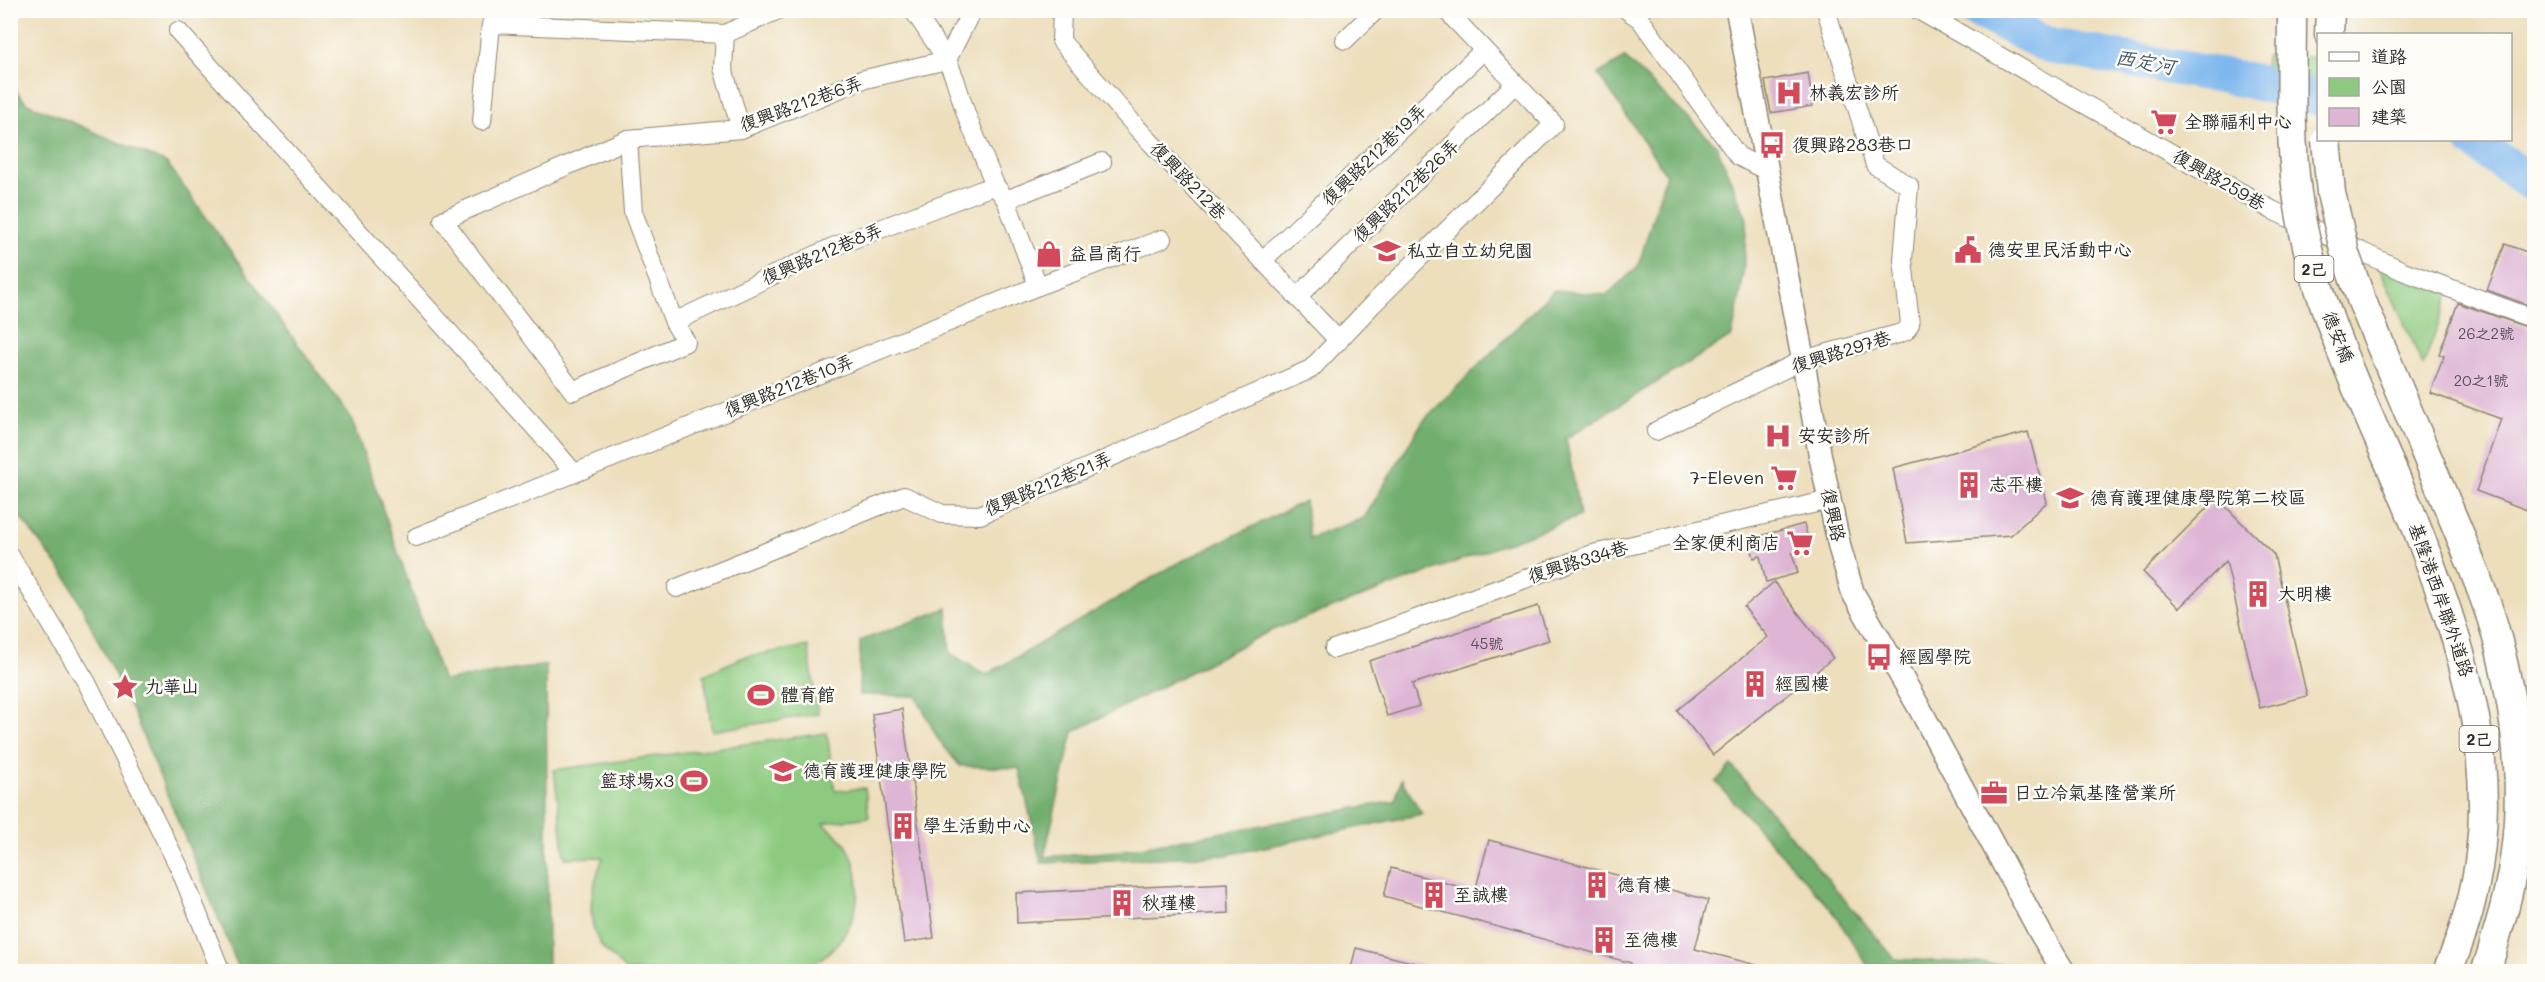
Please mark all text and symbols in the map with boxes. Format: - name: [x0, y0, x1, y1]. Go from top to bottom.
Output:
- legend: [2317, 33, 2512, 141]
- water label: 西定河: [2113, 43, 2180, 80]
- text: 道路: [2371, 44, 2407, 68]
- street label: 復興路212巷6弄: [736, 70, 865, 136]
- text: 公園: [2371, 74, 2407, 98]
- hospital icon: 林義宏診所: [1774, 78, 1804, 108]
- place label: 林義宏診所: [1809, 80, 1899, 104]
- street label: 復興路212巷19弄: [1316, 98, 1431, 210]
- text: 建築: [2371, 104, 2407, 128]
- supermarket icon: 全聯福利中心: [2149, 107, 2179, 137]
- place label: 全聯福利中心: [2184, 109, 2292, 133]
- bus stop icon: 復興路283巷口: [1757, 130, 1787, 160]
- place label: 復興路283巷口: [1792, 132, 1913, 156]
- street label: 復興路212巷26弄: [1347, 133, 1464, 247]
- street label: 復興路212巷: [1145, 136, 1232, 225]
- street label: 復興路259巷: [2169, 143, 2270, 215]
- street label: 復興路212巷8弄: [758, 217, 886, 289]
- public building icon: 德安里民活動中心: [1953, 235, 1983, 265]
- school or university icon: 私立自立幼兒園: [1372, 236, 1402, 266]
- place label: 德安里民活動中心: [1988, 237, 2132, 261]
- place label: 私立自立幼兒園: [1407, 238, 1533, 262]
- shop icon: 益昌商行: [1034, 239, 1064, 269]
- place label: 益昌商行: [1069, 241, 1141, 265]
- road number: 2己: [2294, 256, 2334, 282]
- street label: 德安橋: [2318, 307, 2360, 366]
- house number: 26之2號: [2458, 323, 2514, 343]
- street label: 復興路297巷: [1788, 325, 1893, 378]
- street label: 復興路212巷10弄: [721, 348, 857, 422]
- house number: 20之1號: [2454, 370, 2508, 390]
- hospital icon: 安安診所: [1763, 421, 1793, 451]
- place label: 安安診所: [1798, 423, 1870, 447]
- street label: 復興路212巷21弄: [980, 445, 1115, 521]
- supermarket icon: 7-Eleven: [1769, 463, 1799, 493]
- place label: 7-Eleven: [1690, 465, 1764, 489]
- building icon: 志平樓: [1954, 470, 1984, 500]
- place label: 志平樓: [1989, 472, 2043, 496]
- school or university icon: 德育護理健康學院第二校區: [2055, 483, 2085, 513]
- place label: 德育護理健康學院第二校區: [2090, 485, 2306, 509]
- street label: 復興路: [1817, 486, 1851, 544]
- street label: 基隆港西岸聯外道路: [2404, 519, 2480, 680]
- supermarket icon: 全家便利商店: [1785, 528, 1815, 558]
- place label: 全家便利商店: [1672, 530, 1780, 554]
- street label: 復興路334巷: [1525, 534, 1631, 588]
- building icon: 大明樓: [2243, 579, 2273, 609]
- place label: 大明樓: [2278, 581, 2332, 605]
- house number: 45號: [1471, 633, 1503, 653]
- bus stop icon: 經國學院: [1864, 642, 1894, 672]
- place label: 經國學院: [1899, 644, 1971, 668]
- building icon: 經國樓: [1740, 669, 1770, 699]
- place label: 經國樓: [1775, 671, 1829, 695]
- place icon: 九華山: [110, 672, 140, 702]
- place label: 九華山: [145, 674, 199, 698]
- sports icon: 體育館: [746, 680, 776, 710]
- place label: 體育館: [781, 682, 835, 706]
- road number: 2己: [2460, 726, 2498, 752]
- school or university icon: 德育護理健康學院: [768, 756, 798, 786]
- place label: 德育護理健康學院: [803, 758, 947, 782]
- sports icon: 籃球場x3: [679, 766, 709, 796]
- place label: 籃球場x3: [600, 768, 674, 792]
- office icon: 日立冷氣基隆營業所: [1979, 778, 2009, 808]
- place label: 日立冷氣基隆營業所: [2014, 780, 2176, 804]
- building icon: 學生活動中心: [888, 811, 918, 841]
- place label: 學生活動中心: [923, 813, 1031, 837]
- building icon: 德育樓: [1582, 870, 1612, 900]
- place label: 德育樓: [1617, 872, 1671, 896]
- building icon: 至誠樓: [1419, 880, 1449, 910]
- place label: 至誠樓: [1454, 882, 1508, 906]
- building icon: 秋瑾樓: [1107, 888, 1137, 918]
- place label: 秋瑾樓: [1142, 890, 1196, 914]
- building icon: 至德樓: [1589, 925, 1619, 955]
- place label: 至德樓: [1624, 927, 1678, 951]

